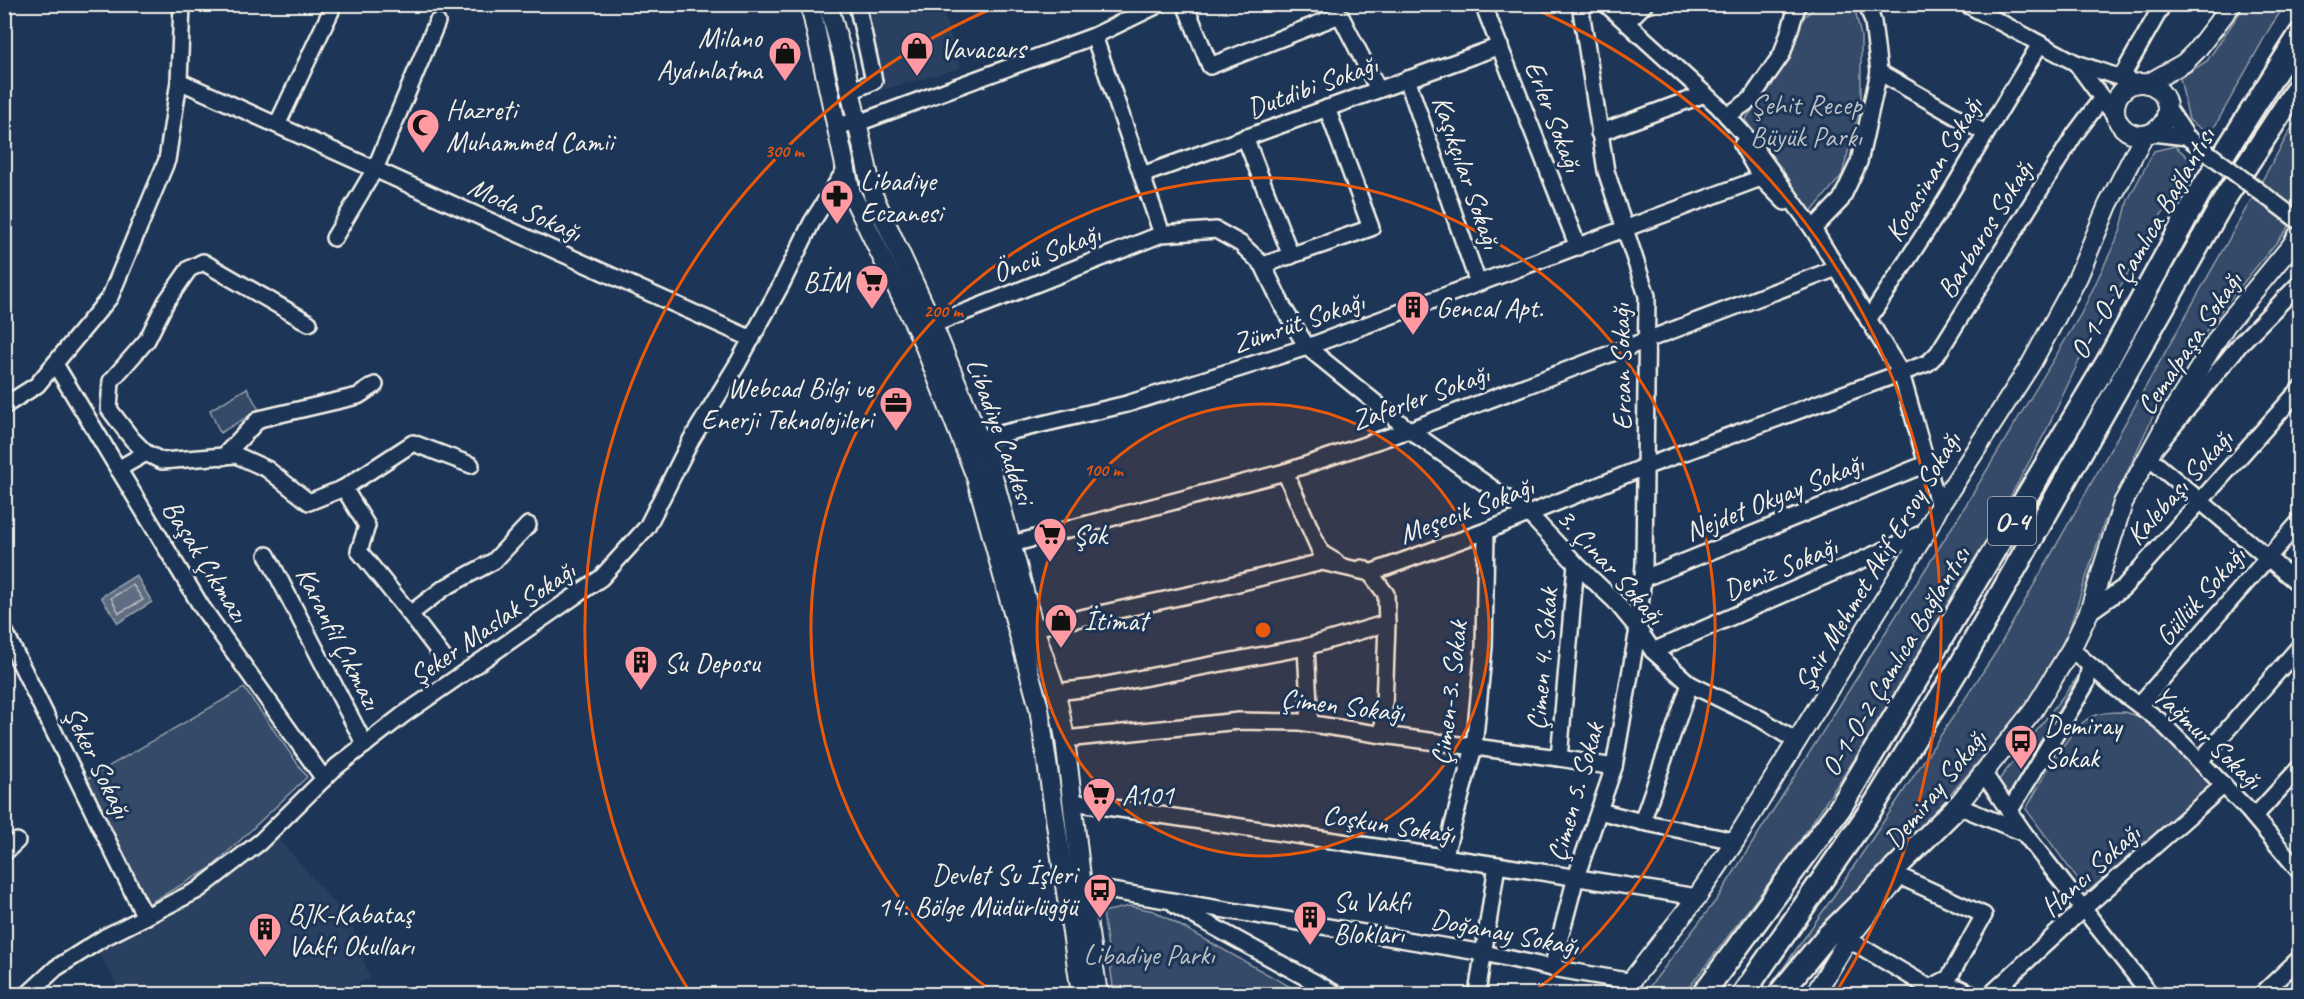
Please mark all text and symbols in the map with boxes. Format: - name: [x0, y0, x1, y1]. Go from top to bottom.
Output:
- place label: Milano Aydınlatma: [657, 20, 764, 87]
- shop icon: Vavacars: [899, 30, 935, 77]
- place label: Vavacars: [940, 31, 1028, 66]
- shop icon: Milano Aydınlatma: [767, 35, 803, 82]
- street label: Dutdibi Sokağı: [1242, 46, 1384, 126]
- street label: Erler Sokağı: [1517, 56, 1592, 178]
- park label: Şehit Recep Büyük Parkı: [1750, 87, 1863, 154]
- street label: Kocasinan Sokağı: [1876, 89, 1991, 248]
- street label: Kaşıkçılar Sokağı: [1424, 91, 1510, 255]
- place label: Hazreti Muhammed Camii: [446, 92, 617, 159]
- mosque icon: Hazreti Muhammed Camii: [405, 107, 441, 154]
- street label: O-1-O-2 Çamlıca Bağlantısı: [2061, 119, 2224, 366]
- text: 300 m: [765, 140, 805, 162]
- street label: Barbaros Sokağı: [1929, 152, 2042, 305]
- place label: Libadiye Eczanesi: [860, 163, 946, 230]
- street label: Moda Sokağı: [463, 169, 589, 250]
- pharmacy icon: Libadiye Eczanesi: [819, 178, 855, 225]
- street label: Öncü Sokağı: [987, 215, 1107, 290]
- supermarket icon: BİM: [854, 263, 890, 310]
- street label: Cemalpaşa Sokağı: [2128, 263, 2251, 421]
- place label: BİM: [803, 264, 852, 299]
- street label: Zümrüt Sokağı: [1228, 283, 1370, 361]
- building icon: Gencal Apt.: [1395, 289, 1431, 336]
- place label: Gencal Apt.: [1436, 290, 1544, 325]
- text: 200 m: [924, 300, 964, 322]
- street label: Ercan Sokağı: [1602, 302, 1640, 431]
- street label: Libadiye Caddesi: [958, 353, 1045, 512]
- street label: Zaferler Sokağı: [1346, 355, 1495, 438]
- place label: Webcad Bilgi ve Enerji Teknolojileri: [701, 370, 877, 437]
- office icon: Webcad Bilgi ve Enerji Teknolojileri: [878, 385, 914, 432]
- street label: Kalebaşı Sokağı: [2118, 420, 2241, 552]
- street label: Şair Mehmet Akif Ersoy Sokağı: [1786, 424, 1969, 697]
- street label: Nejdet Okyay Sokağı: [1680, 445, 1870, 549]
- text: 100 m: [1084, 459, 1124, 481]
- street label: Meşecik Sokağı: [1394, 468, 1540, 552]
- street label: Başak Çıkmazı: [154, 493, 258, 631]
- road number: O-4: [1988, 497, 2036, 545]
- street label: 3. Çınar Sokağı: [1548, 500, 1674, 634]
- supermarket icon: Şok: [1032, 516, 1068, 563]
- place label: Şok: [1073, 517, 1109, 552]
- street label: Deniz Sokağı: [1718, 528, 1844, 608]
- street label: O-1-O-2 Çamlıca Bağlantısı: [1813, 538, 1979, 783]
- street label: Güllük Sokağı: [2147, 538, 2254, 653]
- street label: Şeker Maslak Sokağı: [402, 552, 583, 693]
- street label: Karanfil Çıkmazı: [287, 561, 391, 717]
- street label: Çimen 4. Sokak: [1518, 585, 1567, 732]
- shop icon: İtimat: [1043, 602, 1079, 649]
- place label: İtimat: [1084, 603, 1151, 638]
- street label: Çimen-3. Sokak: [1423, 617, 1476, 767]
- centre of rings: [1253, 620, 1273, 640]
- building icon: Su Deposu: [623, 644, 659, 691]
- place label: Su Deposu: [664, 645, 761, 680]
- street label: Yağmur Sokağı: [2146, 677, 2272, 798]
- street label: Çimen Sokağı: [1279, 680, 1408, 731]
- street label: Şeker Sokağı: [56, 700, 141, 825]
- place label: Demiray Sokak: [2044, 708, 2124, 775]
- street label: Çimen 5. Sokak: [1539, 717, 1613, 866]
- street label: Demiray Sokağı: [1876, 721, 1995, 856]
- bus stop icon: Demiray Sokak: [2003, 723, 2039, 770]
- supermarket icon: A101: [1081, 776, 1117, 823]
- place label: A101: [1122, 777, 1175, 812]
- street label: Coşkun Sokağı: [1320, 796, 1459, 852]
- street label: Hancı Sokağı: [2033, 815, 2148, 924]
- place label: Devlet Su İşleri 14. Bölge Müdürlügğü: [877, 857, 1081, 924]
- bus stop icon: Devlet Su İşleri 14. Bölge Müdürlügğü: [1082, 872, 1118, 919]
- place label: Su Vakfı Blokları: [1333, 884, 1412, 951]
- place label: BJK-Kabataş Vakfı Okulları: [288, 896, 416, 963]
- building icon: Su Vakfı Blokları: [1292, 899, 1328, 946]
- street label: Doğanay Sokağı: [1428, 901, 1584, 964]
- building icon: BJK-Kabataş Vakfı Okulları: [247, 911, 283, 958]
- park label: Libadiye Parkı: [1084, 937, 1216, 972]

